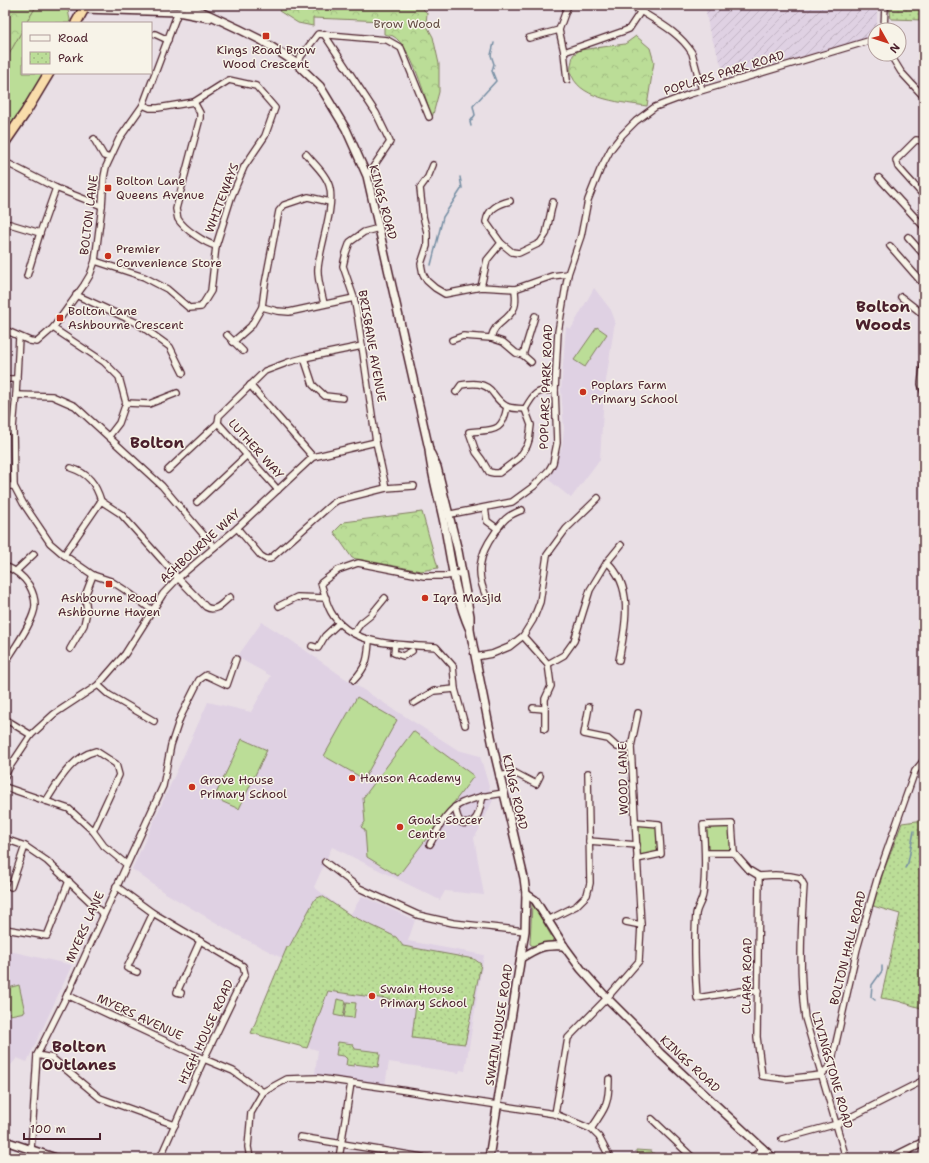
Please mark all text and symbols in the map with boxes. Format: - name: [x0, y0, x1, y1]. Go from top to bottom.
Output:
- park label: Brow Wood: [374, 16, 441, 32]
- legend: [22, 22, 152, 74]
- north arrow: [867, 22, 907, 62]
- text: Road: [58, 30, 89, 46]
- marker: Kings Road Brow Wood Crescent: [261, 31, 271, 41]
- text: N: [886, 40, 903, 56]
- place label: Kings Road Brow Wood Crescent: [216, 42, 316, 72]
- street label: POPLARS PARK ROAD: [662, 47, 786, 99]
- text: Park: [58, 50, 84, 66]
- street label: WHITEWAYS: [201, 160, 243, 235]
- street label: KINGS ROAD: [365, 163, 401, 241]
- place label: Bolton Lane Queens Avenue: [116, 173, 205, 203]
- street label: BOLTON LANE: [76, 174, 102, 256]
- marker: Bolton Lane Queens Avenue: [103, 183, 113, 193]
- place label: Premier Convenience Store: [116, 241, 222, 271]
- marker: Premier Convenience Store: [103, 251, 113, 261]
- street label: BRISBANE AVENUE: [354, 289, 390, 403]
- district label: Bolton Woods: [855, 296, 911, 335]
- place label: Bolton Lane Ashbourne Crescent: [68, 303, 184, 333]
- marker: Bolton Lane Ashbourne Crescent: [55, 313, 65, 323]
- street label: POPLARS PARK ROAD: [536, 324, 556, 450]
- place label: Poplars Farm Primary School: [591, 377, 678, 407]
- marker: Poplars Farm Primary School: [578, 387, 588, 397]
- street label: LUTHER WAY: [225, 415, 288, 483]
- district label: Bolton: [130, 432, 184, 453]
- street label: ASHBOURNE WAY: [156, 505, 244, 586]
- marker: Ashbourne Road Ashbourne Haven: [104, 579, 114, 589]
- place label: Ashbourne Road Ashbourne Haven: [58, 590, 160, 620]
- place label: Iqra Masjid: [433, 590, 502, 606]
- marker: Iqra Masjid: [420, 593, 430, 603]
- street label: WOOD LANE: [614, 743, 632, 815]
- street label: KINGS ROAD: [499, 753, 531, 831]
- place label: Hanson Academy: [360, 770, 461, 786]
- place label: Grove House Primary School: [200, 772, 287, 802]
- marker: Hanson Academy: [347, 773, 357, 783]
- marker: Grove House Primary School: [187, 782, 197, 792]
- place label: Goals Soccer Centre: [408, 812, 483, 842]
- marker: Goals Soccer Centre: [395, 822, 405, 832]
- street label: MYERS LANE: [62, 889, 108, 965]
- street label: BOLTON HALL ROAD: [826, 889, 870, 1007]
- street label: CLARA ROAD: [738, 938, 756, 1014]
- street label: SWAIN HOUSE ROAD: [481, 963, 517, 1087]
- street label: HIGH HOUSE ROAD: [175, 977, 237, 1087]
- place label: Swain House Primary School: [380, 981, 467, 1011]
- street label: MYERS AVENUE: [94, 990, 186, 1044]
- marker: Swain House Primary School: [367, 991, 377, 1001]
- street label: LIVINGSTONE ROAD: [808, 1009, 856, 1131]
- street label: KINGS ROAD: [657, 1032, 724, 1096]
- district label: Bolton Outlanes: [42, 1036, 116, 1075]
- scale bar: [24, 1115, 100, 1141]
- text: 100 m: [30, 1121, 66, 1137]

